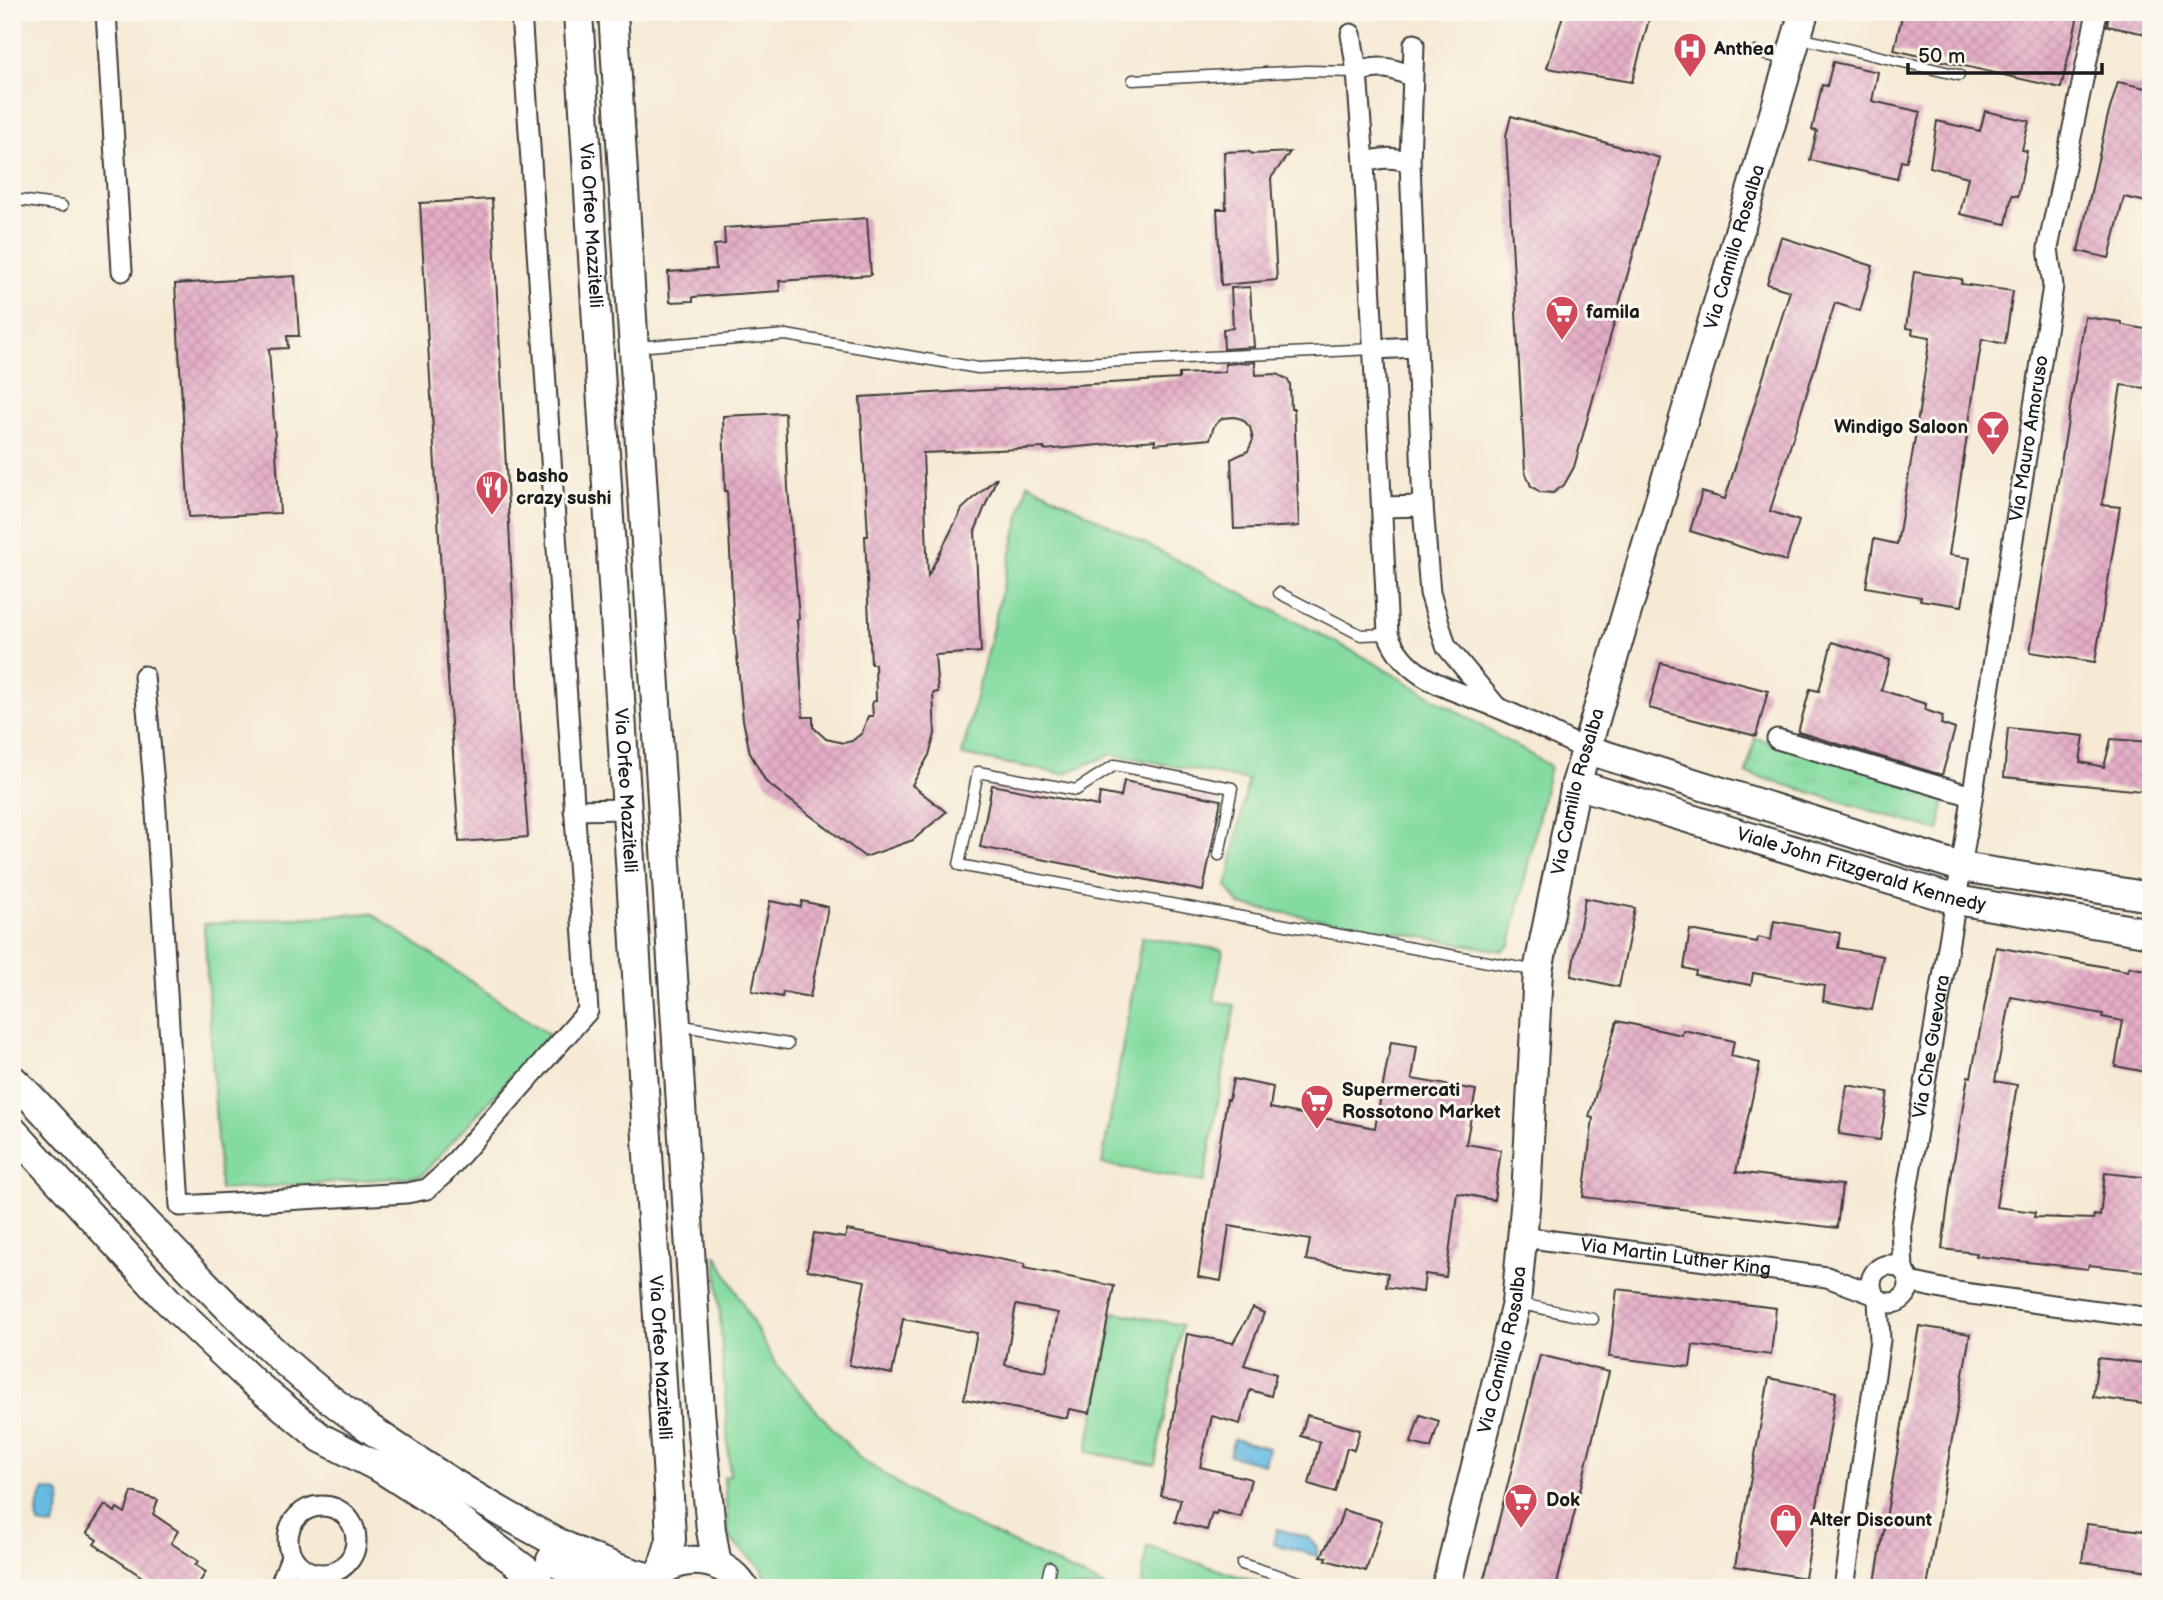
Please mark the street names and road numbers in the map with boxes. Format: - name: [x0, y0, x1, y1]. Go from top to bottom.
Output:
- street label: Via Orfeo Mazzitelli: [575, 142, 608, 309]
- street label: Via Camillo Rosalba: [1699, 162, 1770, 332]
- street label: Via Mauro Amoruso: [2004, 354, 2053, 523]
- street label: Via Camillo Rosalba: [1546, 706, 1609, 877]
- street label: Via Orfeo Mazzitelli: [609, 707, 642, 874]
- street label: Viale John Fitzgerald Kennedy: [1734, 822, 1988, 916]
- street label: Via Che Guevara: [1908, 973, 1955, 1120]
- street label: Via Martin Luther King: [1579, 1233, 1772, 1281]
- street label: Via Camillo Rosalba: [1473, 1265, 1531, 1436]
- street label: Via Orfeo Mazzitelli: [644, 1274, 677, 1441]

